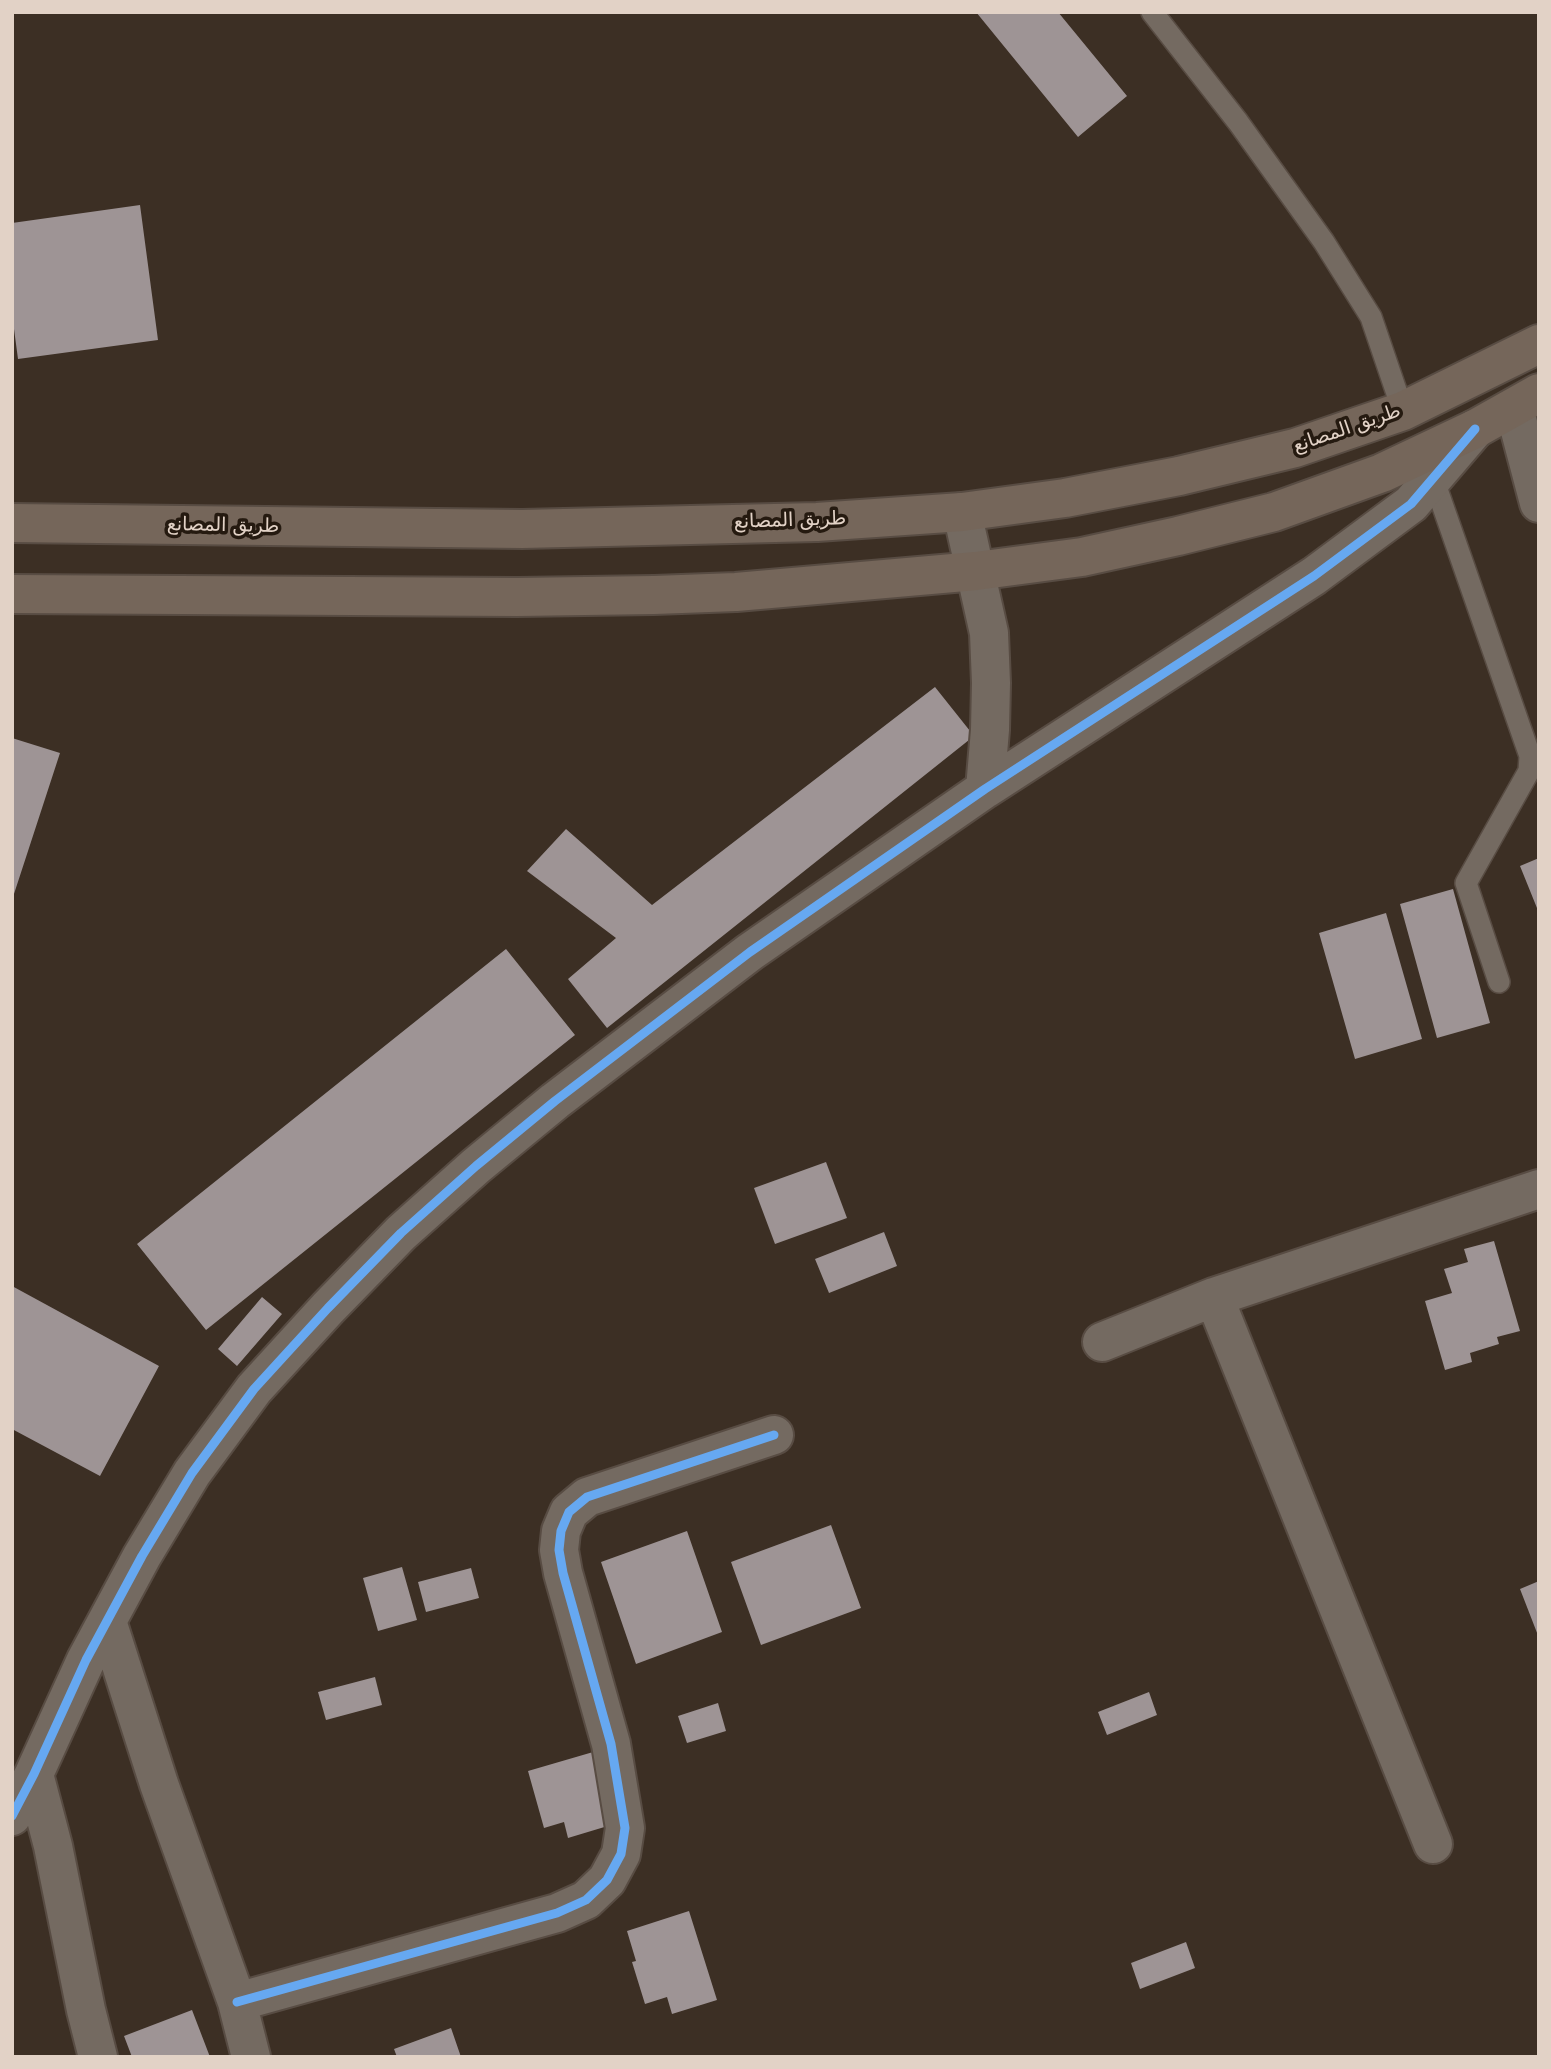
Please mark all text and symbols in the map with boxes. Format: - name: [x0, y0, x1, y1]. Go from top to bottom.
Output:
- street label: طريق المصانع: [1290, 400, 1404, 458]
- street label: طريق المصانع: [733, 508, 847, 534]
- street label: طريق المصانع: [167, 514, 279, 538]

